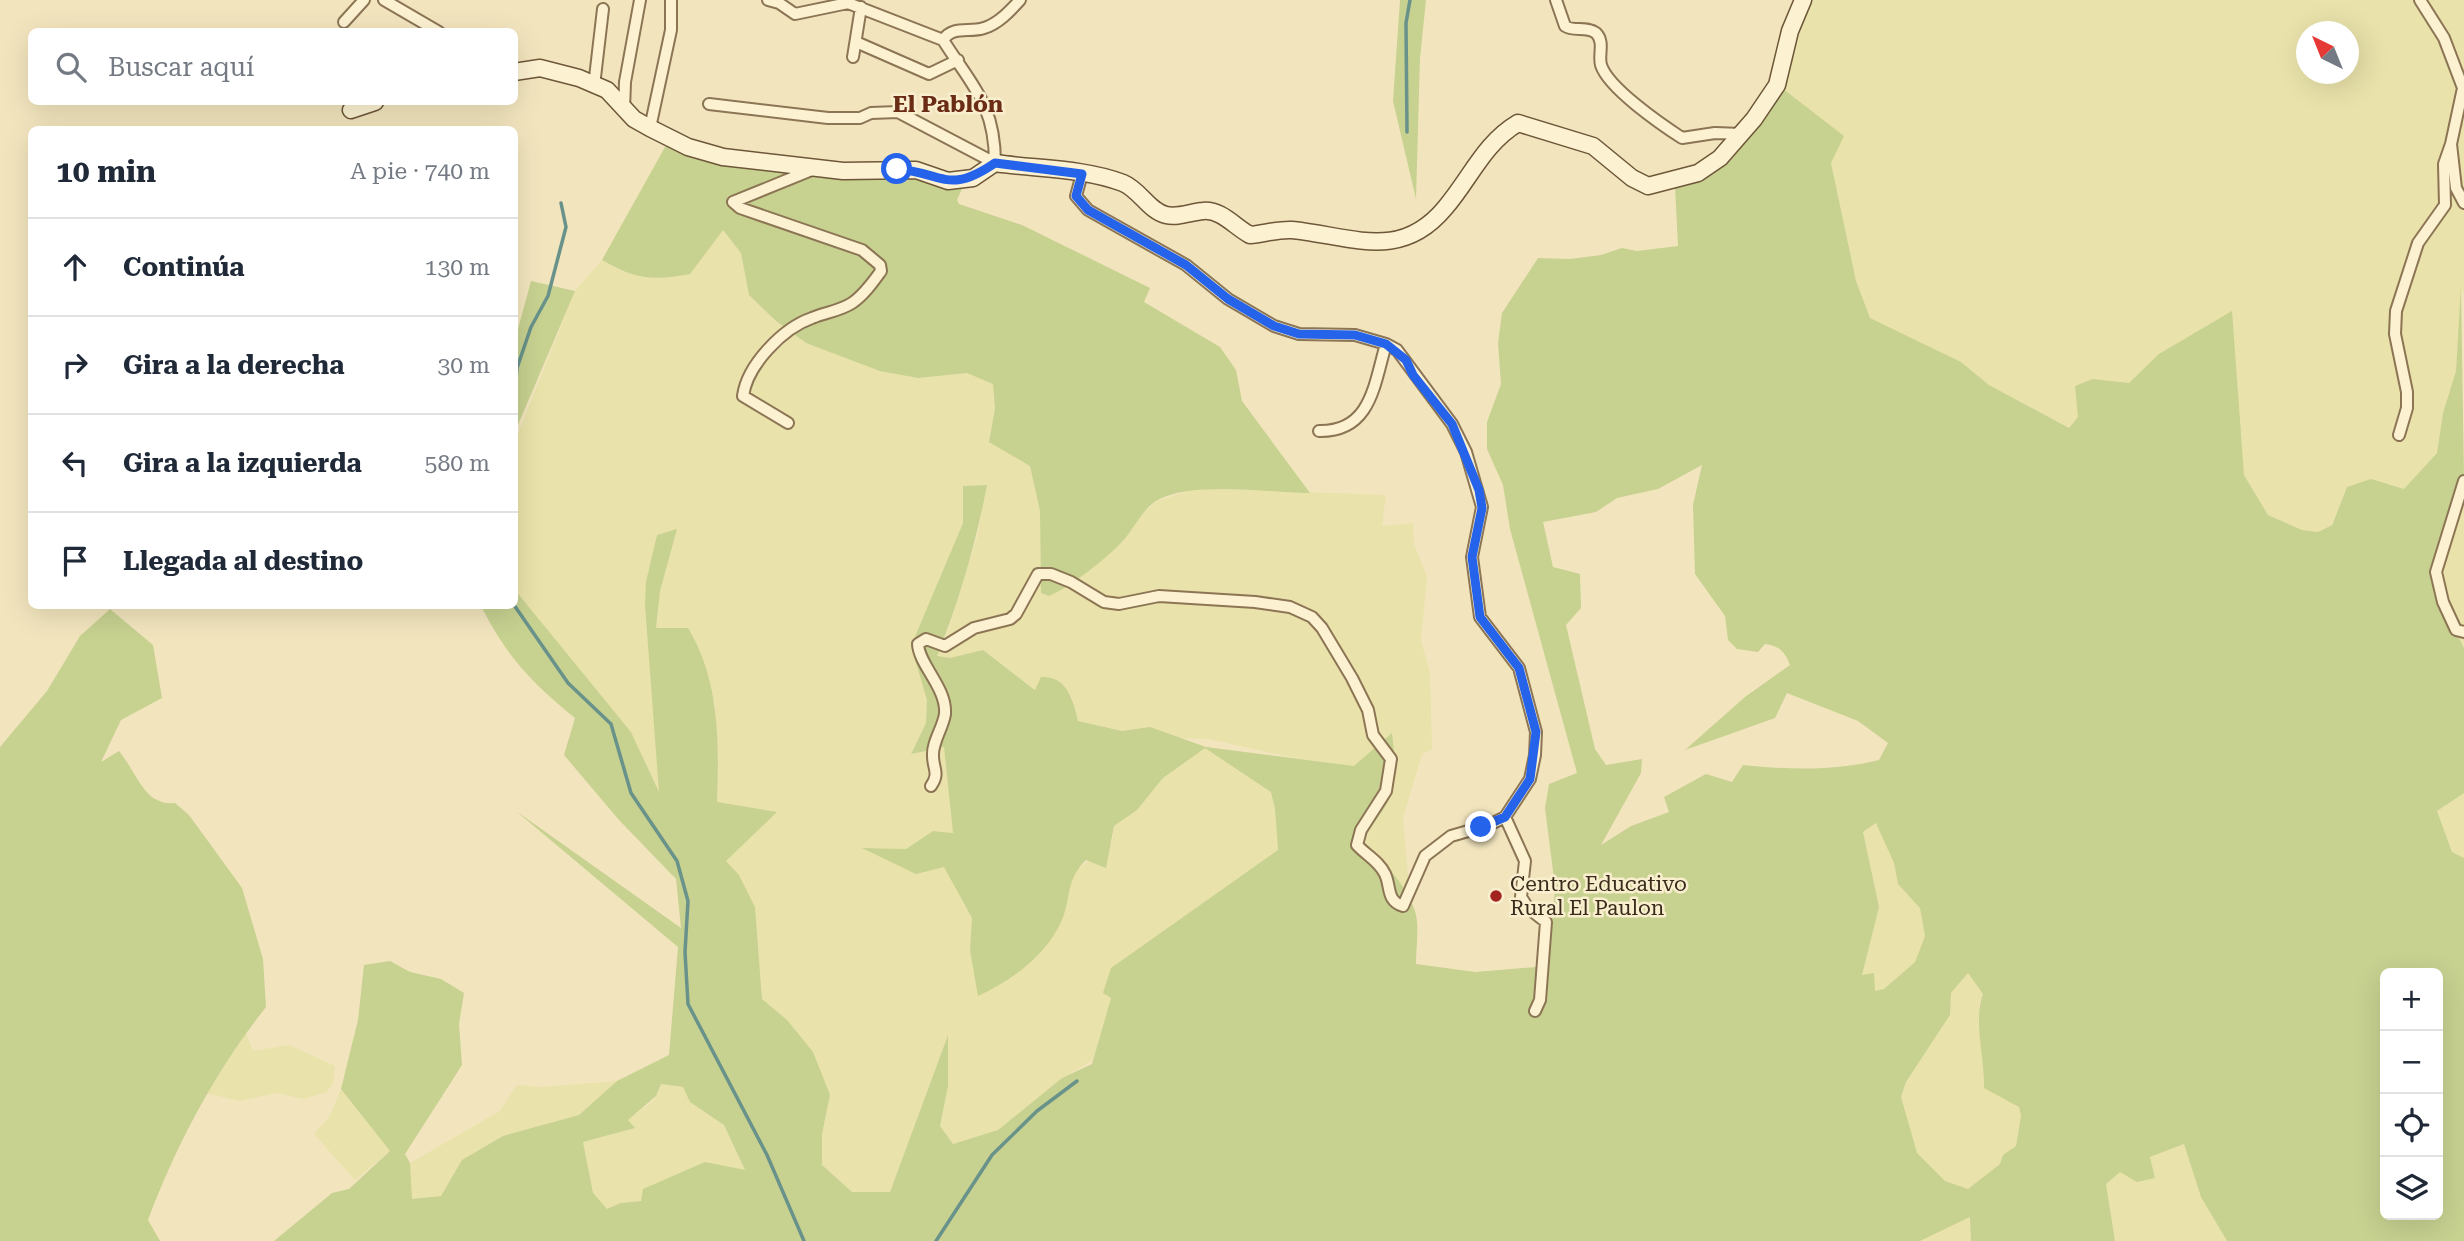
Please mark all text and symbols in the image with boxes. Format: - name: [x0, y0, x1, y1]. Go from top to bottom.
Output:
- north arrow: [2296, 21, 2359, 84]
- search box: [28, 28, 518, 105]
- icon: search: [52, 48, 90, 86]
- text: Buscar aquí: [108, 52, 254, 82]
- district label: El Pablón: [893, 91, 1004, 118]
- route start: [881, 153, 912, 184]
- text: 10 min: [56, 154, 156, 189]
- text: A pie · 740 m: [350, 158, 490, 185]
- icon: ahead: [56, 248, 94, 286]
- text: Continúa: [123, 252, 245, 282]
- text: 130 m: [425, 254, 490, 281]
- icon: right: [56, 346, 94, 384]
- text: Gira a la derecha: [123, 350, 344, 380]
- text: 30 m: [437, 352, 490, 379]
- icon: left: [56, 444, 94, 482]
- text: Gira a la izquierda: [123, 448, 362, 478]
- text: 580 m: [425, 450, 490, 477]
- icon: arrive: [56, 542, 94, 580]
- text: Llegada al destino: [123, 546, 363, 576]
- route end: [1465, 811, 1496, 842]
- place label: Centro Educativo Rural El Paulon: [1510, 872, 1687, 920]
- marker: Centro Educativo Rural El Paulon: [1488, 888, 1504, 904]
- map controls: [2380, 968, 2443, 1220]
- button: +: [2380, 968, 2443, 1031]
- button: −: [2380, 1031, 2443, 1094]
- button: locate: [2380, 1094, 2443, 1157]
- button: layers: [2380, 1157, 2443, 1220]

